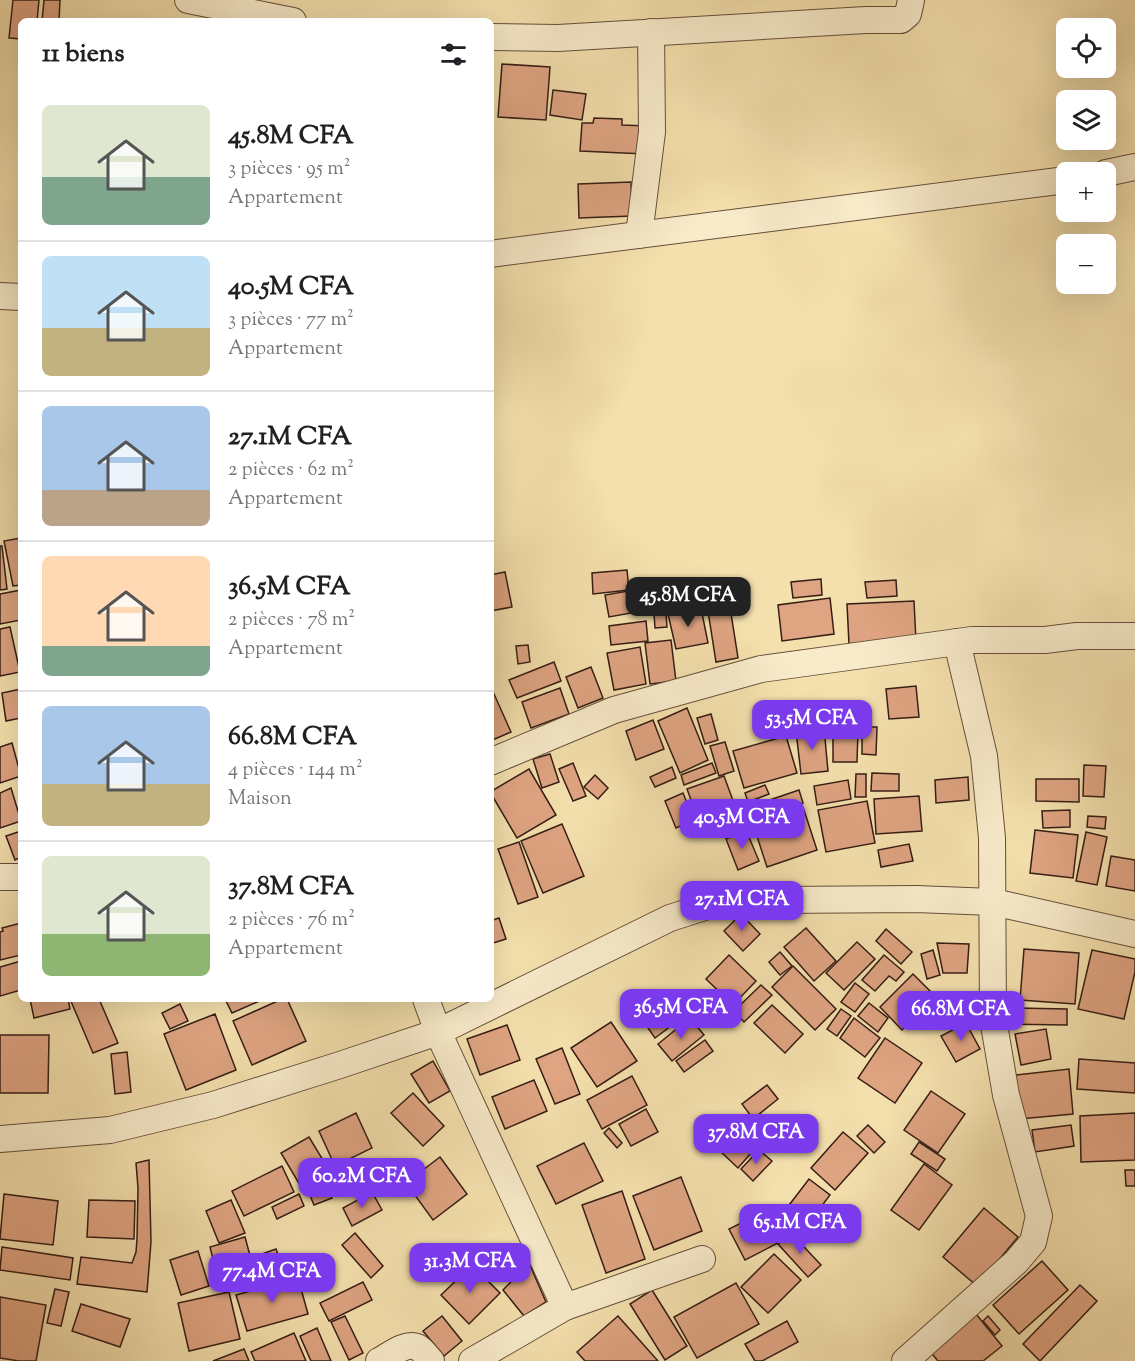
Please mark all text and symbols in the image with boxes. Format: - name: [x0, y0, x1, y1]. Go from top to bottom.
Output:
- map controls: [1056, 18, 1116, 294]
- button: locate: [1056, 18, 1116, 78]
- text: 11 biens: [42, 36, 124, 73]
- icon: filters: [437, 38, 470, 71]
- button: layers: [1056, 90, 1116, 150]
- text: 45.8M CFA: [228, 118, 354, 155]
- icon: home: [90, 129, 162, 201]
- text: 3 pièces · 95 m²: [228, 155, 350, 184]
- button: +: [1056, 162, 1116, 222]
- text: Appartement: [228, 184, 343, 213]
- button: −: [1056, 234, 1116, 294]
- text: 40.5M CFA: [228, 269, 354, 306]
- icon: home: [90, 280, 162, 352]
- text: 3 pièces · 77 m²: [228, 306, 354, 335]
- text: Appartement: [228, 335, 343, 364]
- text: 27.1M CFA: [228, 419, 352, 456]
- icon: home: [90, 430, 162, 502]
- text: 2 pièces · 62 m²: [228, 456, 354, 485]
- text: Appartement: [228, 485, 343, 514]
- text: 36.5M CFA: [228, 569, 351, 606]
- pin: 45.8M CFA: [619, 577, 757, 628]
- icon: home: [90, 580, 162, 652]
- text: 45.8M CFA: [640, 582, 736, 611]
- text: 2 pièces · 78 m²: [228, 606, 355, 635]
- text: Appartement: [228, 635, 343, 664]
- pin: 53.5M CFA: [743, 700, 881, 751]
- text: 53.5M CFA: [766, 705, 858, 734]
- text: 66.8M CFA: [228, 719, 357, 756]
- icon: home: [90, 730, 162, 802]
- text: 4 pièces · 144 m²: [228, 756, 363, 785]
- text: Maison: [228, 785, 292, 814]
- pin: 40.5M CFA: [673, 799, 811, 850]
- text: 40.5M CFA: [694, 804, 790, 833]
- text: 37.8M CFA: [228, 869, 354, 906]
- icon: home: [90, 880, 162, 952]
- pin: 27.1M CFA: [673, 881, 811, 932]
- text: 27.1M CFA: [694, 886, 790, 915]
- text: 2 pièces · 76 m²: [228, 906, 355, 935]
- text: Appartement: [228, 935, 343, 964]
- pin: 36.5M CFA: [612, 989, 750, 1040]
- pin: 66.8M CFA: [892, 991, 1030, 1042]
- text: 36.5M CFA: [634, 994, 728, 1023]
- text: 66.8M CFA: [911, 996, 1011, 1025]
- pin: 37.8M CFA: [687, 1114, 825, 1165]
- text: 37.8M CFA: [708, 1119, 804, 1148]
- pin: 60.2M CFA: [293, 1158, 431, 1209]
- text: 60.2M CFA: [312, 1163, 412, 1192]
- pin: 65.1M CFA: [731, 1204, 869, 1255]
- text: 65.1M CFA: [753, 1209, 847, 1238]
- pin: 31.3M CFA: [401, 1243, 539, 1294]
- text: 31.3M CFA: [424, 1248, 516, 1277]
- pin: 77.4M CFA: [203, 1253, 341, 1304]
- text: 77.4M CFA: [222, 1258, 322, 1287]

